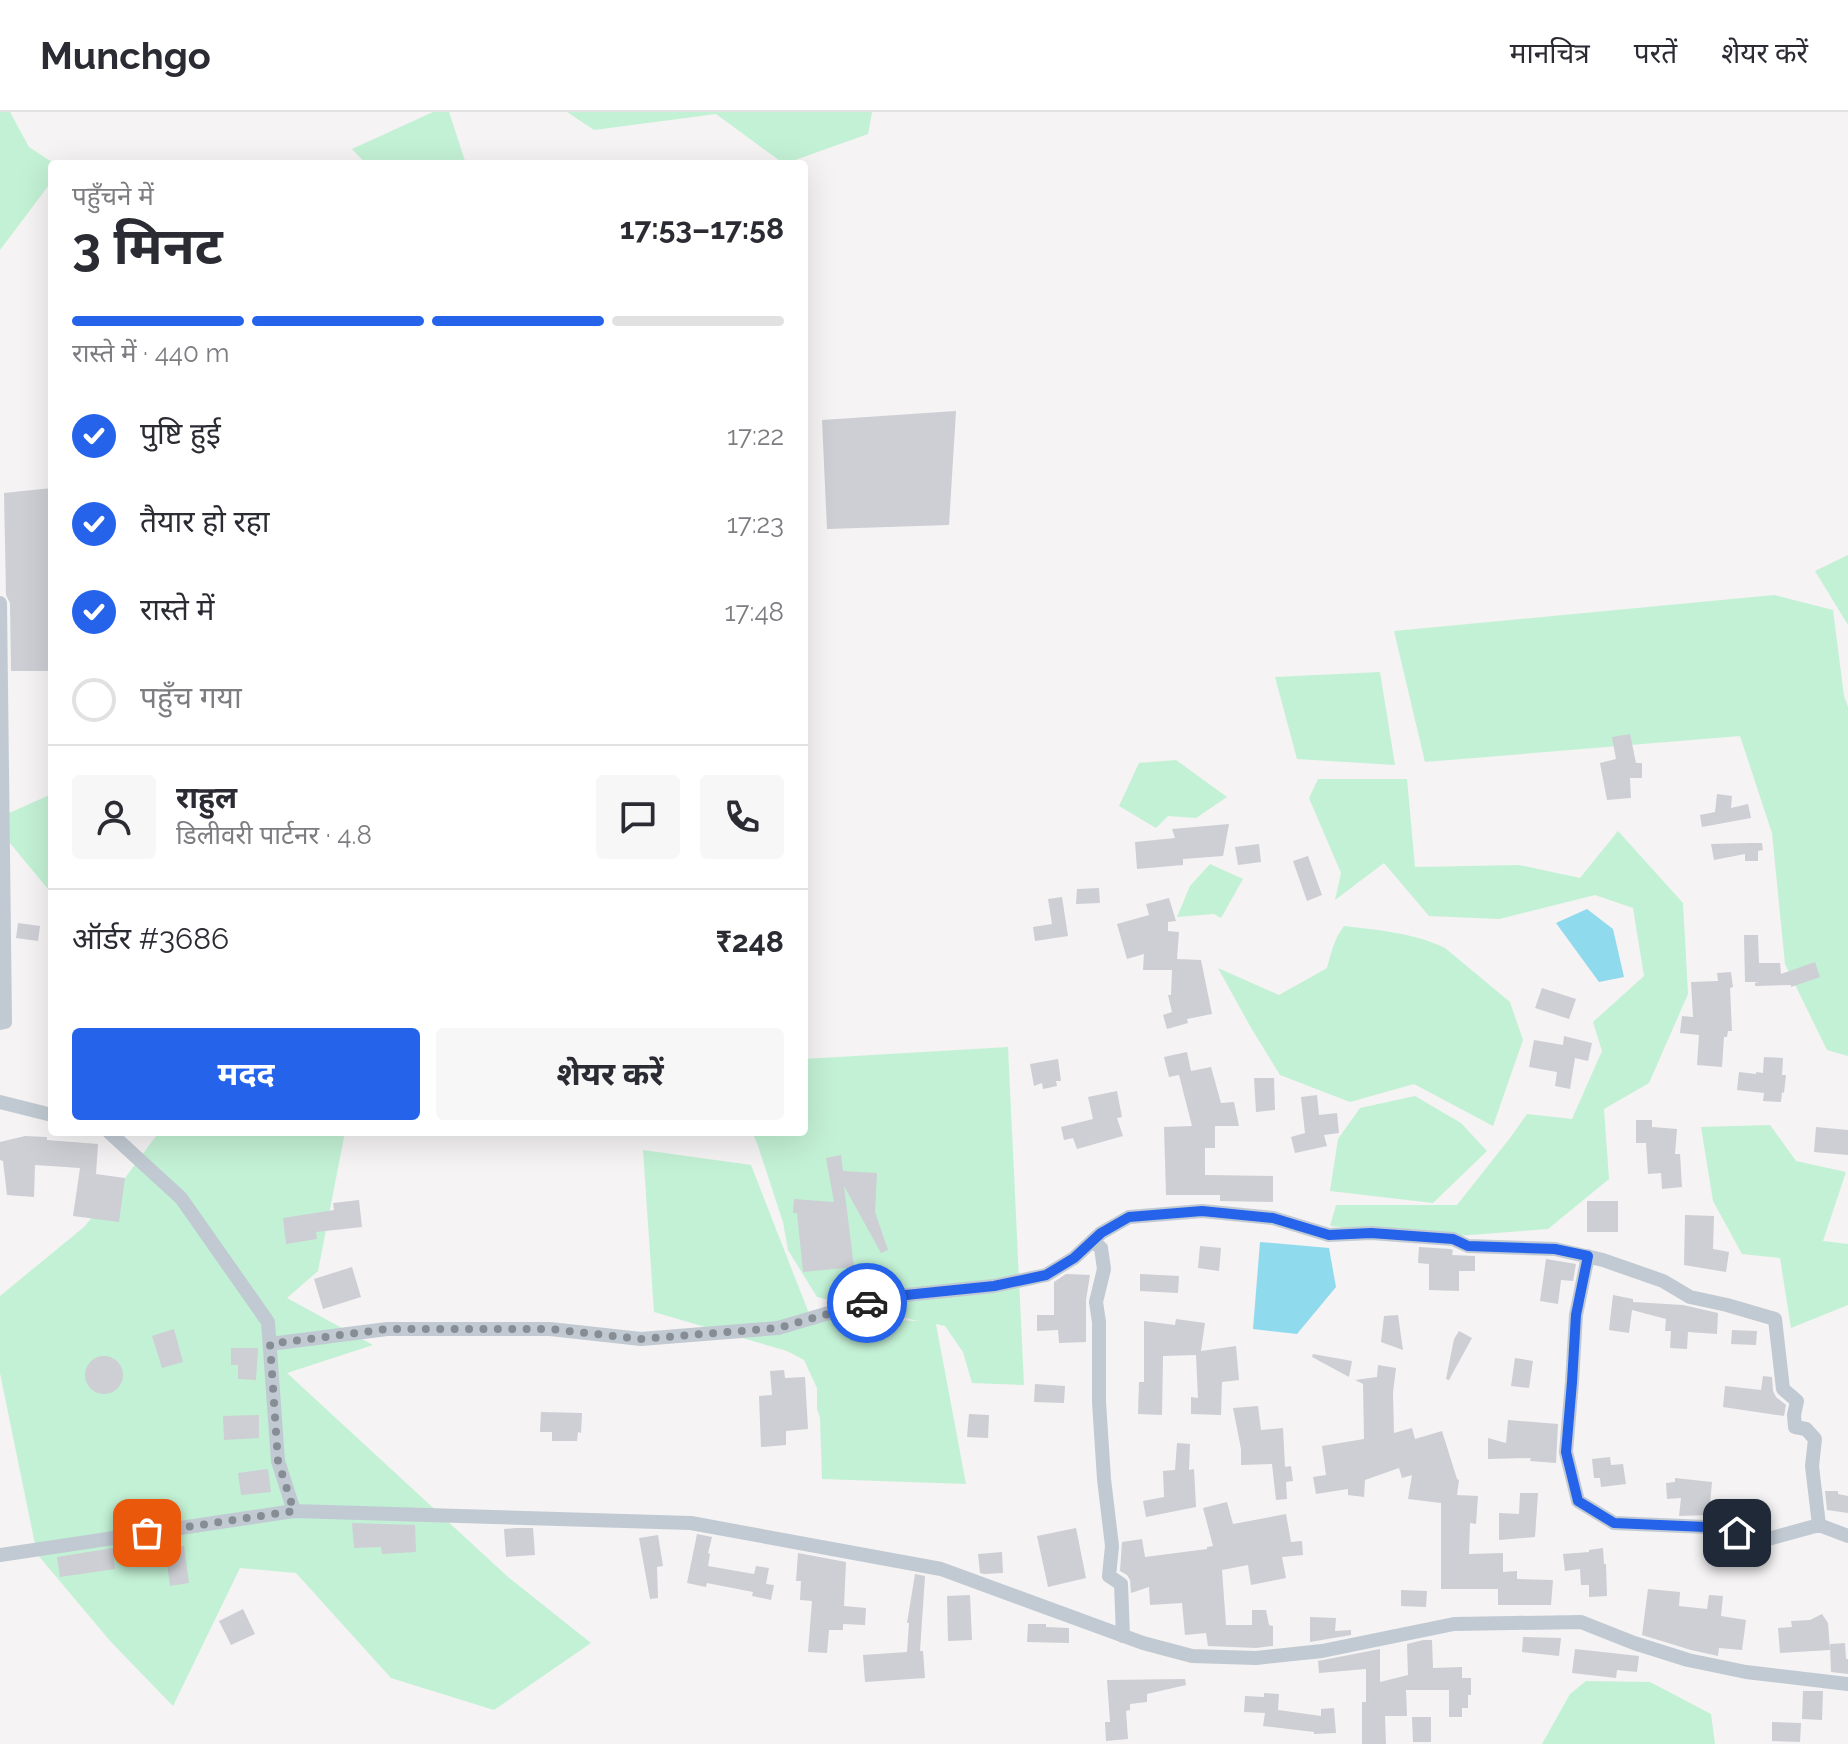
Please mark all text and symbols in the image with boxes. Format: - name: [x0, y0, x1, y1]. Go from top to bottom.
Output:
- text: Munchgo: [40, 33, 211, 78]
- text: मानचित्र: [1510, 37, 1590, 70]
- text: परतें: [1634, 37, 1677, 70]
- text: शेयर करें: [1721, 37, 1808, 70]
- text: पहुँचने में: [72, 181, 154, 211]
- text: 17:53–17:58: [620, 211, 784, 246]
- text: 3 मिनट: [72, 215, 223, 276]
- text: रास्ते में · 440 m: [72, 338, 229, 368]
- icon: check: [72, 414, 116, 458]
- text: पुष्टि हुई: [140, 416, 221, 451]
- text: 17:22: [727, 421, 784, 451]
- icon: check: [72, 502, 116, 546]
- text: तैयार हो रहा: [140, 504, 270, 539]
- text: 17:23: [727, 509, 784, 539]
- icon: check: [72, 590, 116, 634]
- text: रास्ते में: [140, 592, 214, 627]
- text: 17:48: [725, 597, 784, 627]
- text: पहुँच गया: [140, 680, 242, 715]
- button: person: [72, 775, 156, 859]
- button: chat: [596, 775, 680, 859]
- button: phone: [700, 775, 784, 859]
- text: राहुल: [176, 780, 237, 815]
- text: डिलीवरी पार्टनर · 4.8: [176, 820, 372, 850]
- text: ऑर्डर #3686: [72, 921, 229, 956]
- text: ₹248: [716, 924, 784, 959]
- button: मदद: [72, 1028, 420, 1120]
- button: शेयर करें: [436, 1028, 784, 1120]
- courier: [827, 1263, 907, 1343]
- icon: car: [845, 1281, 889, 1325]
- pin: [113, 1499, 181, 1567]
- pin: [1703, 1499, 1771, 1567]
- icon: bag: [125, 1511, 169, 1555]
- icon: home: [1715, 1511, 1759, 1555]

